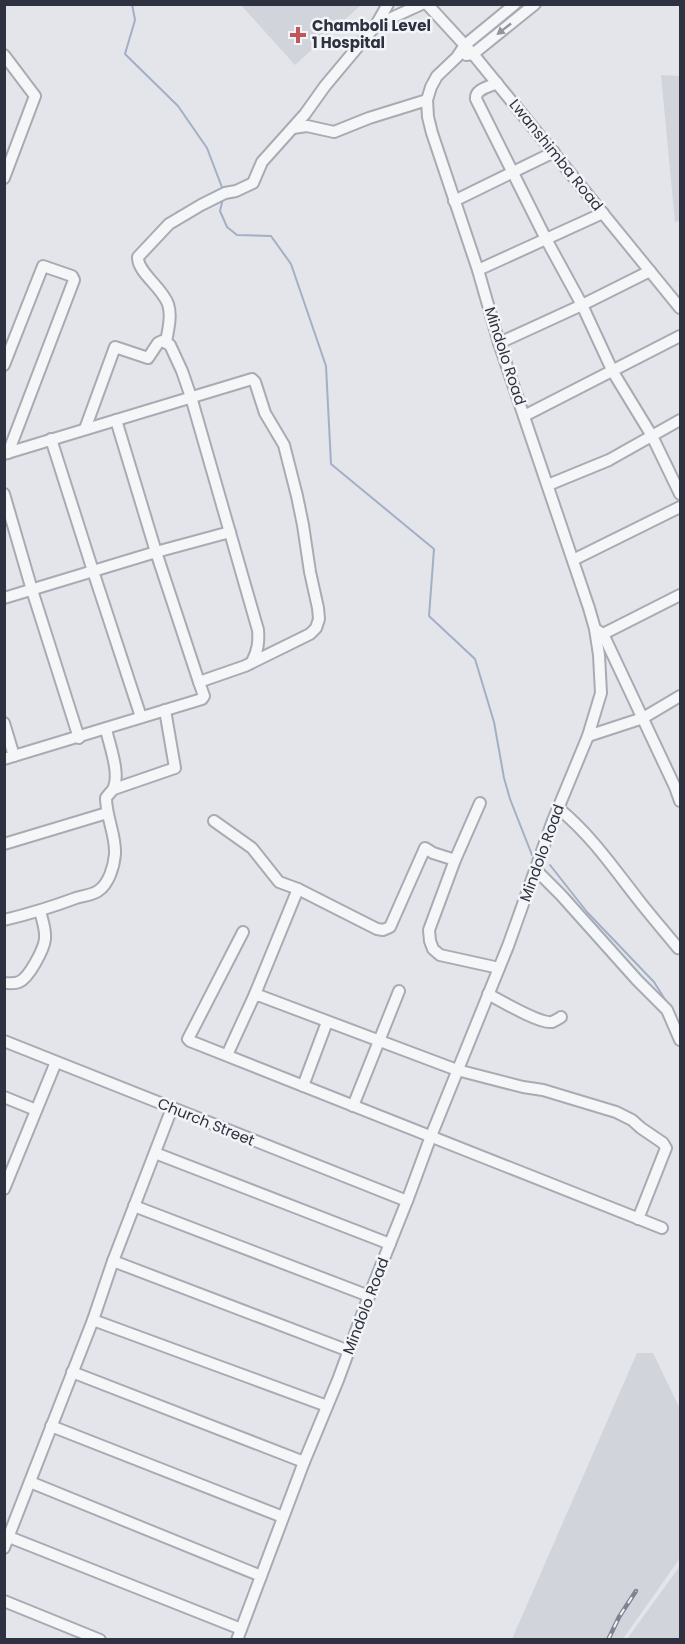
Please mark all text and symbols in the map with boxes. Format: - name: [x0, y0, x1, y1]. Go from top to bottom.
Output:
- place label: Chamboli Level 1 Hospital: [312, 15, 431, 53]
- one-way arrow: [496, 23, 512, 36]
- marker: Chamboli Level 1 Hospital: [289, 26, 307, 44]
- street label: Lwanshimba Road: [505, 94, 608, 215]
- street label: Mindolo Road: [480, 304, 531, 408]
- street label: Mindolo Road: [514, 801, 569, 904]
- street label: Church Street: [154, 1093, 258, 1151]
- street label: Mindolo Road: [337, 1254, 394, 1357]

